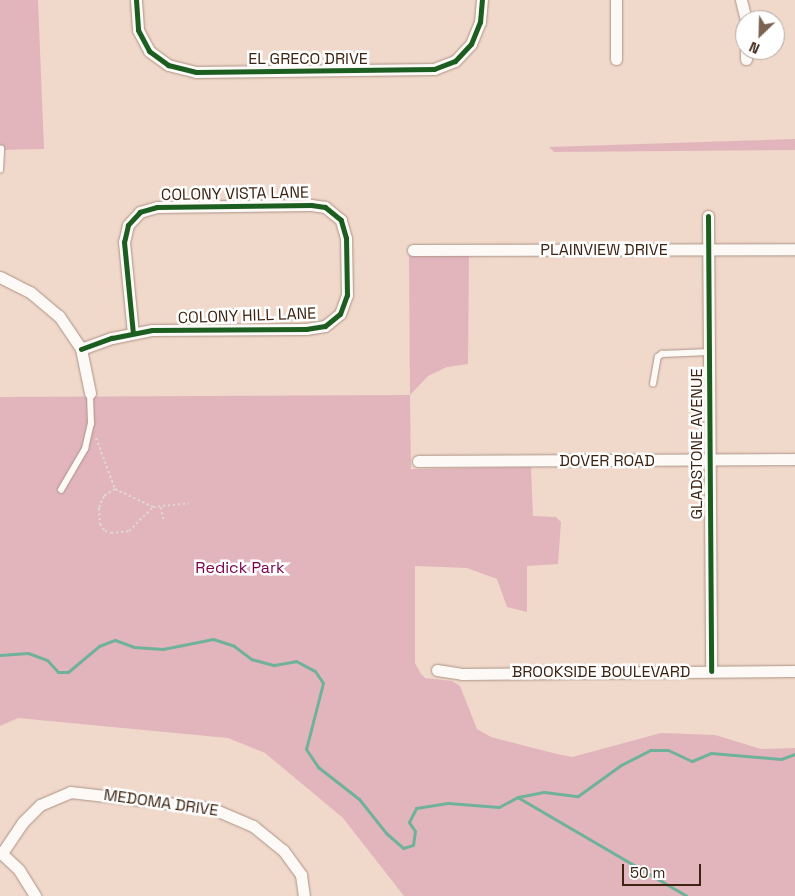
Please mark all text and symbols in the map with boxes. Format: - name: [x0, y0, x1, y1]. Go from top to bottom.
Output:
- north arrow: [735, 10, 785, 60]
- text: N: [746, 38, 762, 58]
- street label: EL GRECO DRIVE: [248, 49, 368, 69]
- street label: COLONY VISTA LANE: [161, 183, 309, 205]
- street label: PLAINVIEW DRIVE: [540, 240, 668, 260]
- street label: COLONY HILL LANE: [177, 304, 317, 328]
- street label: GLADSTONE AVENUE: [687, 368, 707, 520]
- street label: DOVER ROAD: [559, 451, 655, 471]
- park label: Redick Park: [195, 558, 285, 578]
- street label: BROOKSIDE BOULEVARD: [512, 662, 690, 682]
- street label: MEDOMA DRIVE: [102, 785, 220, 821]
- scale bar: [625, 854, 704, 886]
- text: 50 m: [630, 863, 665, 882]

